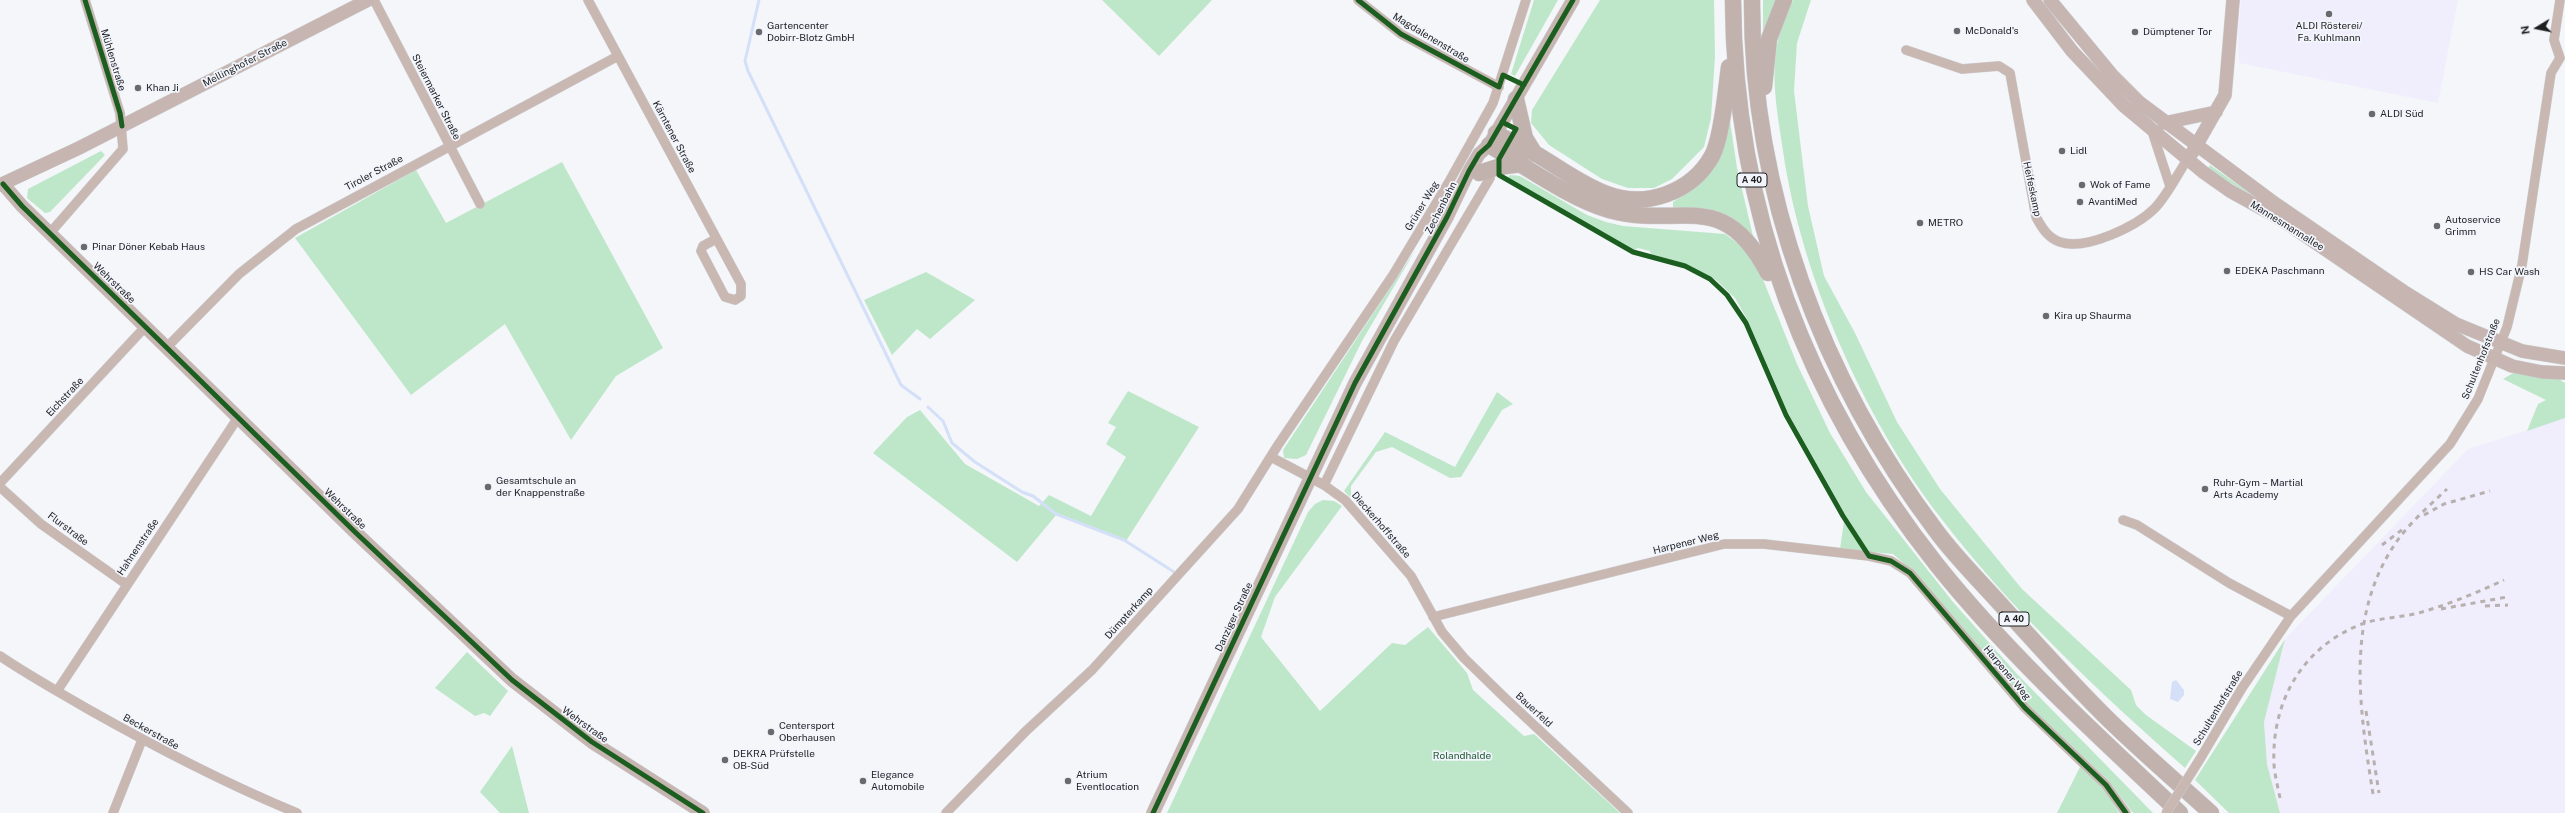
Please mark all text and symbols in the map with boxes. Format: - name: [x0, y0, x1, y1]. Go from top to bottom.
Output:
- north arrow: [2517, 8, 2557, 48]
- marker: ALDI Rösterei/ Fa. Kuhlmann: [2324, 9, 2334, 19]
- street label: Magdalenenstraße: [1391, 10, 1471, 66]
- place label: Gartencenter Dobirr-Blotz GmbH: [767, 20, 855, 44]
- place label: ALDI Rösterei/ Fa. Kuhlmann: [2295, 20, 2363, 44]
- place label: McDonald's: [1965, 25, 2018, 37]
- text: N: [2519, 25, 2532, 35]
- marker: McDonald's: [1952, 26, 1962, 36]
- place label: Dümptener Tor: [2143, 26, 2212, 38]
- street label: Mühlenstraße: [98, 27, 128, 93]
- marker: Gartencenter Dobirr-Blotz GmbH: [754, 27, 764, 37]
- marker: Dümptener Tor: [2130, 27, 2140, 37]
- street label: Mellinghofer Straße: [201, 37, 289, 89]
- street label: Steiermarker Straße: [409, 52, 463, 142]
- place label: Khan Ji: [146, 82, 179, 94]
- marker: Khan Ji: [133, 83, 143, 93]
- street label: Kärntener Straße: [650, 99, 698, 175]
- place label: ALDI Süd: [2380, 108, 2424, 120]
- marker: ALDI Süd: [2367, 109, 2377, 119]
- place label: Lidl: [2070, 145, 2087, 157]
- marker: Lidl: [2057, 146, 2067, 156]
- street label: Tiroler Straße: [343, 153, 405, 193]
- street label: Heifeskamp: [2020, 160, 2044, 218]
- road number: A 40: [1737, 173, 1767, 187]
- street label: Grüner Weg: [1402, 179, 1442, 233]
- place label: Wok of Fame: [2090, 179, 2150, 191]
- street label: Zechenbahn: [1423, 180, 1459, 236]
- marker: Wok of Fame: [2077, 180, 2087, 190]
- place label: AvantiMed: [2088, 196, 2137, 208]
- marker: AvantiMed: [2075, 197, 2085, 207]
- street label: Mannesmannallee: [2248, 198, 2326, 254]
- place label: Autoservice Grimm: [2445, 214, 2501, 238]
- place label: METRO: [1928, 217, 1963, 229]
- marker: METRO: [1915, 218, 1925, 228]
- marker: Autoservice Grimm: [2432, 221, 2442, 231]
- place label: Pinar Döner Kebab Haus: [92, 241, 205, 253]
- marker: Pinar Döner Kebab Haus: [79, 242, 89, 252]
- street label: Wehrstraße: [90, 260, 138, 306]
- place label: EDEKA Paschmann: [2235, 265, 2325, 277]
- marker: EDEKA Paschmann: [2222, 266, 2232, 276]
- place label: HS Car Wash: [2479, 266, 2540, 278]
- marker: HS Car Wash: [2466, 267, 2476, 277]
- place label: Kira up Shaurma: [2054, 310, 2131, 322]
- marker: Kira up Shaurma: [2041, 311, 2051, 321]
- street label: Schultenhofstraße: [2459, 317, 2503, 401]
- street label: Eichstraße: [44, 375, 86, 419]
- place label: Gesamtschule an der Knappenstraße: [496, 475, 585, 498]
- place label: Ruhr-Gym – Martial Arts Academy: [2213, 477, 2303, 500]
- marker: Gesamtschule an der Knappenstraße: [483, 482, 493, 492]
- marker: Ruhr-Gym – Martial Arts Academy: [2200, 484, 2210, 494]
- street label: Wehrstraße: [321, 486, 369, 532]
- street label: Dieckerhoffstraße: [1349, 489, 1413, 561]
- street label: Flurstraße: [45, 510, 91, 548]
- street label: Hahnenstraße: [115, 516, 161, 578]
- street label: Harpener Weg: [1652, 529, 1720, 557]
- street label: Danziger Straße: [1213, 581, 1255, 653]
- street label: Dümpterkamp: [1102, 584, 1156, 642]
- road number: A 40: [1999, 612, 2029, 626]
- street label: Harpener Weg: [1981, 643, 2033, 703]
- street label: Schultenhofstraße: [2191, 668, 2245, 748]
- street label: Bauerfeld: [1513, 690, 1555, 730]
- street label: Wehrstraße: [560, 704, 610, 746]
- street label: Beckerstraße: [121, 712, 181, 752]
- place label: Centersport Oberhausen: [779, 720, 835, 744]
- marker: Centersport Oberhausen: [766, 727, 776, 737]
- place label: DEKRA Prüfstelle OB-Süd: [733, 748, 815, 772]
- park label: Rolandhalde: [1433, 750, 1491, 762]
- marker: DEKRA Prüfstelle OB-Süd: [720, 755, 730, 765]
- place label: Elegance Automobile: [871, 769, 924, 792]
- place label: Atrium Eventlocation: [1076, 769, 1139, 792]
- marker: Elegance Automobile: [858, 776, 868, 786]
- marker: Atrium Eventlocation: [1063, 776, 1073, 786]

